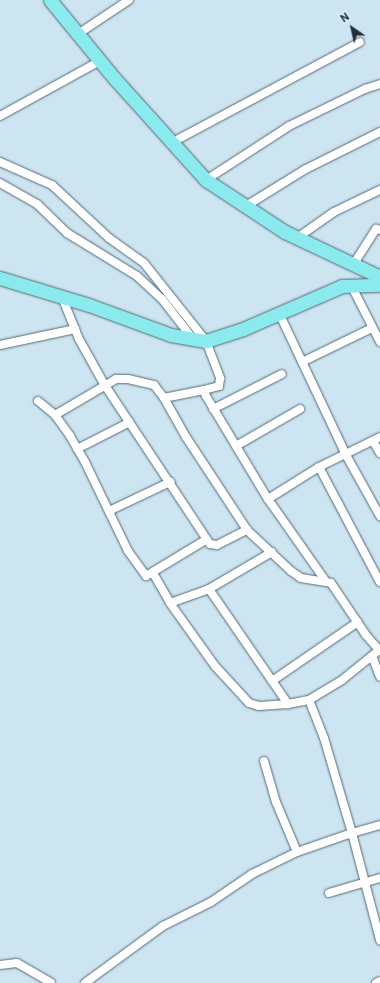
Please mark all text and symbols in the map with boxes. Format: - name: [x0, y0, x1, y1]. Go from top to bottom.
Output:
- north arrow: [332, 8, 372, 48]
- text: N: [338, 10, 352, 25]

